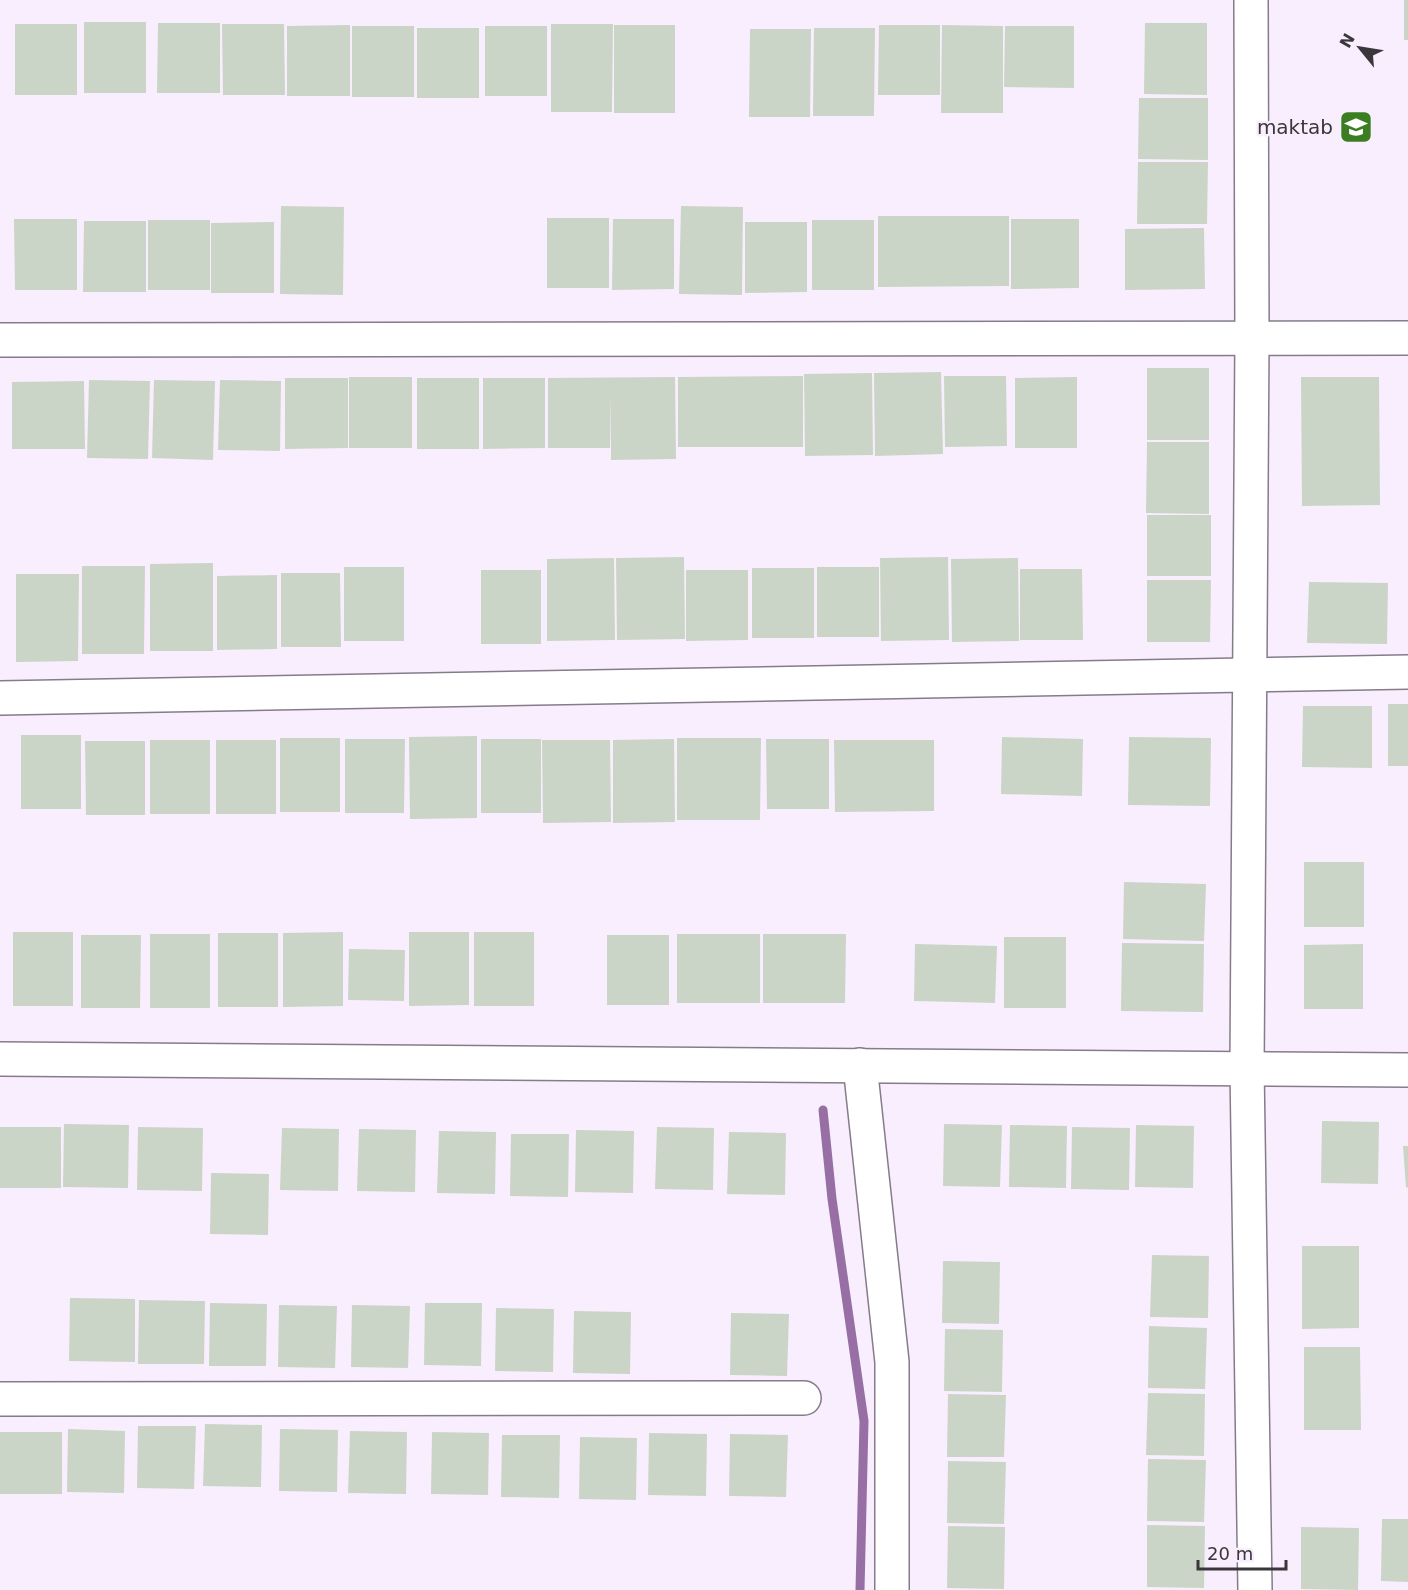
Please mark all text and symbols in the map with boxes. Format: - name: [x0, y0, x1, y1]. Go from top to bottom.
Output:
- north arrow: [1330, 18, 1390, 78]
- text: N: [1336, 30, 1359, 51]
- school or university icon: maktab: [1338, 109, 1374, 145]
- place label: maktab: [1257, 115, 1333, 139]
- scale bar: [1198, 1533, 1286, 1571]
- text: 20 m: [1207, 1543, 1253, 1564]

